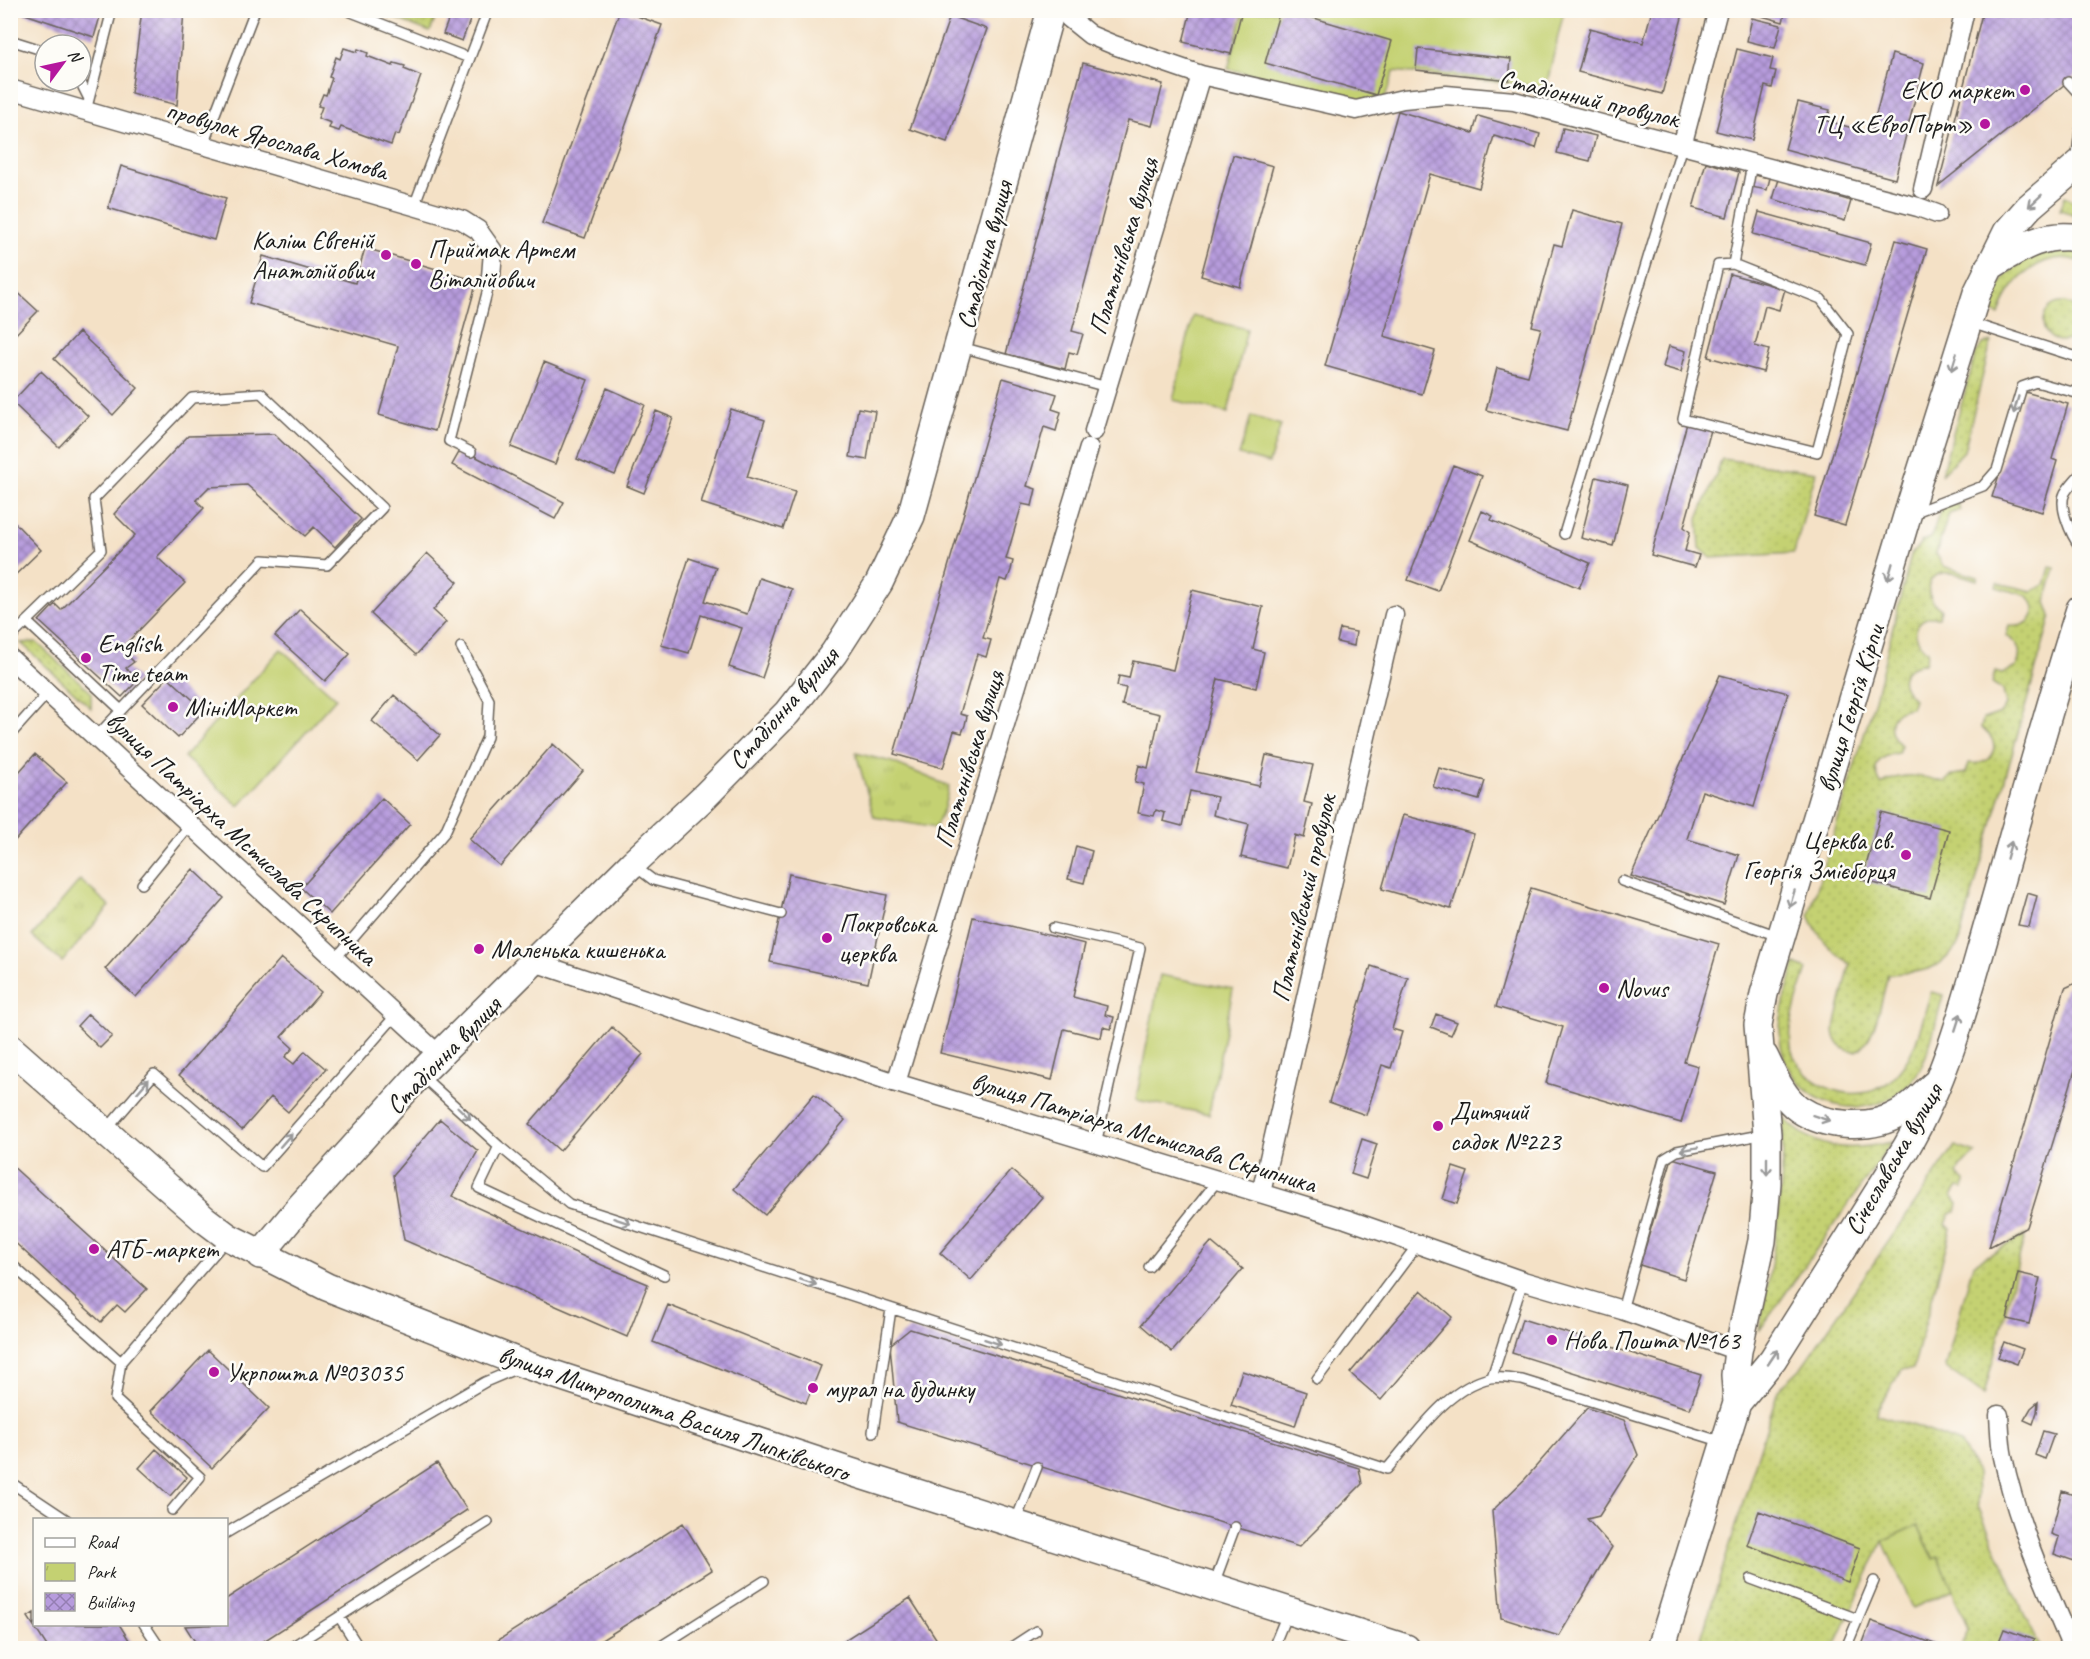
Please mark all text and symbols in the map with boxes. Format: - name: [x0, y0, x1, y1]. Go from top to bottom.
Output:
- north arrow: [33, 33, 93, 93]
- text: N: [64, 46, 88, 68]
- street label: Стадіонний провулок: [1496, 62, 1684, 136]
- place label: ЕКО маркет: [1901, 74, 2015, 107]
- marker: ЕКО маркет: [2018, 83, 2032, 97]
- street label: провулок Ярослава Хомова: [162, 93, 394, 189]
- place label: ТЦ «ЕвроПорт»: [1813, 108, 1973, 141]
- marker: ТЦ «ЕвроПорт»: [1978, 117, 1992, 131]
- street label: Платонівська вулиця: [1081, 152, 1167, 339]
- street label: Стадіонна вулиця: [949, 176, 1021, 333]
- one-way arrow: [2028, 194, 2043, 208]
- place label: Каліш Євгеній Анатолійович: [252, 224, 376, 287]
- place label: Приймак Артем Віталійович: [428, 233, 576, 296]
- marker: Каліш Євгеній Анатолійович: [379, 248, 393, 262]
- marker: Приймак Артем Віталійович: [409, 257, 423, 271]
- one-way arrow: [1948, 352, 1959, 371]
- one-way arrow: [2010, 395, 2021, 414]
- one-way arrow: [1884, 562, 1895, 581]
- street label: вулиця Георгія Кірпи: [1809, 619, 1892, 796]
- place label: English Time team: [98, 627, 188, 690]
- street label: Стадіонна вулиця: [721, 639, 847, 776]
- marker: English Time team: [79, 651, 93, 665]
- street label: Платонівська вулиця: [927, 665, 1013, 852]
- place label: МініМаркет: [185, 691, 298, 724]
- marker: МініМаркет: [166, 700, 180, 714]
- street label: вулиця Патріарха Мстислава Скрипника: [99, 704, 385, 974]
- street label: Платонівський провулок: [1264, 789, 1344, 1005]
- place label: Церква св. Георгія Змієборця: [1744, 824, 1896, 887]
- one-way arrow: [2004, 841, 2015, 860]
- marker: Церква св. Георгія Змієборця: [1899, 848, 1913, 862]
- one-way arrow: [1786, 889, 1797, 908]
- place label: Покровська церква: [839, 907, 938, 970]
- marker: Покровська церква: [820, 931, 834, 945]
- place label: Маленька кишенька: [491, 933, 666, 966]
- marker: Маленька кишенька: [472, 942, 486, 956]
- place label: Novus: [1616, 972, 1670, 1005]
- marker: Novus: [1597, 981, 1611, 995]
- street label: Стадіонна вулиця: [379, 988, 509, 1121]
- one-way arrow: [1954, 1013, 1965, 1032]
- street label: вулиця Патріарха Мстислава Скрипника: [968, 1064, 1322, 1201]
- street label: Січеславська вулиця: [1837, 1076, 1951, 1241]
- one-way arrow: [136, 1079, 150, 1094]
- place label: Дитячий садок №223: [1450, 1095, 1563, 1158]
- one-way arrow: [457, 1106, 472, 1120]
- one-way arrow: [1811, 1113, 1830, 1124]
- marker: Дитячий садок №223: [1431, 1119, 1445, 1133]
- one-way arrow: [279, 1133, 293, 1148]
- one-way arrow: [1680, 1144, 1699, 1155]
- one-way arrow: [1761, 1155, 1773, 1175]
- one-way arrow: [612, 1217, 631, 1228]
- place label: АТБ-маркет: [106, 1233, 220, 1266]
- marker: АТБ-маркет: [87, 1242, 101, 1256]
- one-way arrow: [798, 1277, 817, 1288]
- place label: Нова Пошта №163: [1564, 1324, 1742, 1357]
- marker: Нова Пошта №163: [1545, 1333, 1559, 1347]
- one-way arrow: [983, 1337, 1002, 1348]
- street label: вулиця Митрополита Василя Липківського: [494, 1338, 856, 1490]
- one-way arrow: [1767, 1350, 1779, 1366]
- place label: Укрпошта №03035: [226, 1356, 404, 1389]
- marker: Укрпошта №03035: [207, 1365, 221, 1379]
- place label: мурал на будинку: [825, 1372, 976, 1405]
- marker: мурал на будинку: [806, 1381, 820, 1395]
- legend: [33, 1518, 228, 1626]
- text: Road: [87, 1531, 120, 1553]
- text: Park: [87, 1561, 117, 1583]
- text: Building: [87, 1591, 136, 1613]

